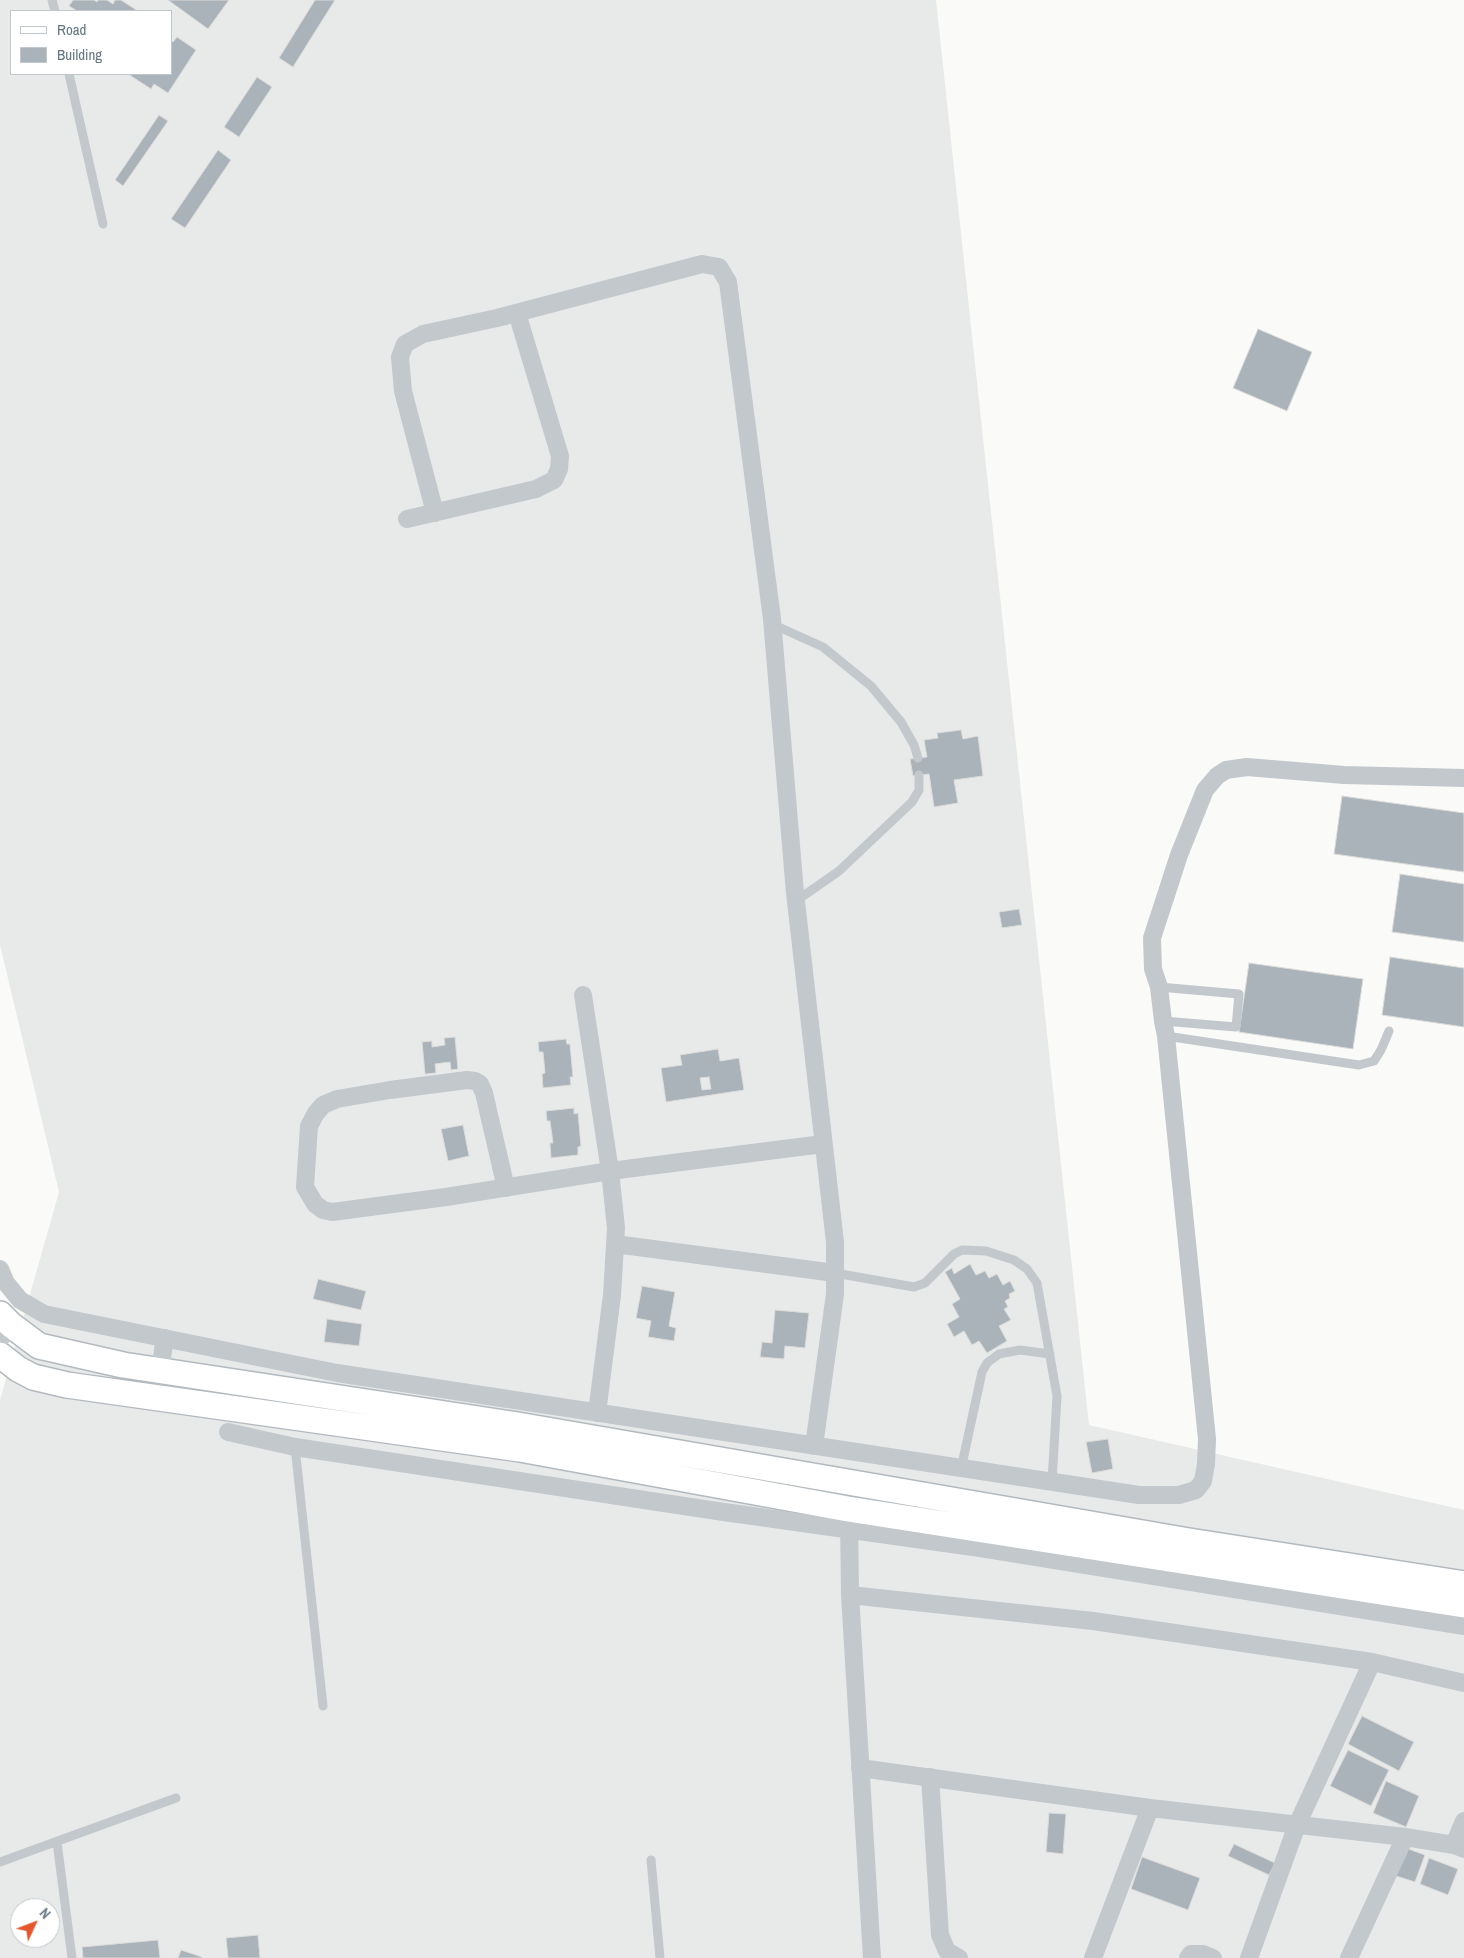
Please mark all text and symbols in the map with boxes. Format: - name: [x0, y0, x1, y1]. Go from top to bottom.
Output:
- legend: [10, 10, 172, 75]
- text: Road: [57, 19, 86, 40]
- text: Building: [57, 44, 102, 65]
- north arrow: [10, 1898, 60, 1948]
- text: N: [36, 1904, 55, 1923]

